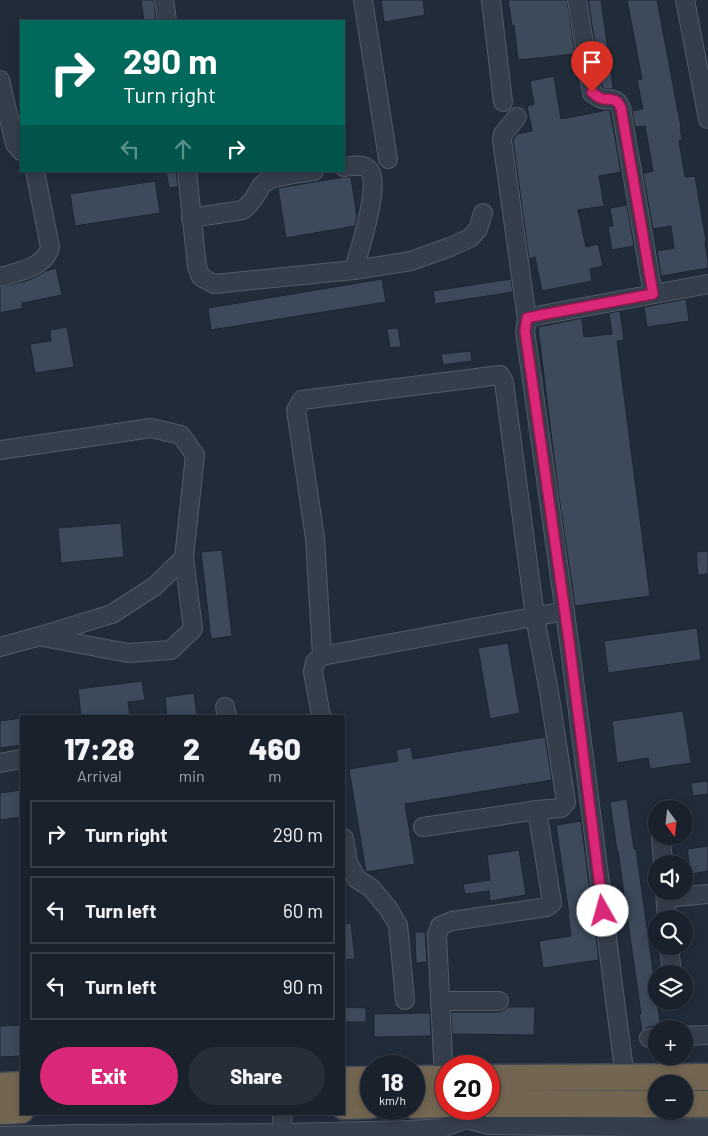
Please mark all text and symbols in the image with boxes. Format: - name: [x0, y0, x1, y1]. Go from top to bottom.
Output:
- text: 290 m: [123, 39, 217, 81]
- icon: right: [40, 40, 105, 105]
- pin: [571, 41, 613, 92]
- icon: arrive: [578, 48, 606, 76]
- text: Turn right: [123, 81, 216, 107]
- icon: left: [116, 135, 144, 163]
- icon: ahead: [169, 135, 197, 163]
- icon: right: [222, 135, 250, 163]
- text: 17:28: [64, 730, 135, 766]
- text: 2: [183, 730, 200, 766]
- text: 460: [249, 730, 301, 766]
- text: Arrival: [77, 766, 122, 785]
- text: min: [179, 766, 205, 785]
- text: m: [268, 766, 281, 785]
- north arrow: [648, 800, 692, 845]
- map controls: [648, 800, 693, 1120]
- icon: right: [42, 820, 70, 848]
- text: Turn right: [85, 823, 167, 846]
- text: 290 m: [273, 823, 323, 846]
- button: sound: [648, 855, 693, 900]
- position arrow: [576, 884, 628, 936]
- icon: left: [42, 896, 70, 924]
- text: Turn left: [85, 899, 156, 922]
- text: 60 m: [283, 899, 323, 922]
- button: search: [648, 910, 693, 955]
- button: layers: [648, 965, 693, 1010]
- icon: left: [42, 972, 70, 1000]
- text: Turn left: [85, 975, 156, 998]
- text: 90 m: [283, 975, 323, 998]
- button: +: [648, 1020, 693, 1065]
- button: Exit: [40, 1047, 178, 1105]
- button: Share: [188, 1047, 325, 1105]
- speed limit sign: 20: [435, 1055, 500, 1120]
- text: 18: [381, 1066, 404, 1096]
- button: −: [648, 1075, 693, 1120]
- text: km/h: [379, 1093, 406, 1107]

